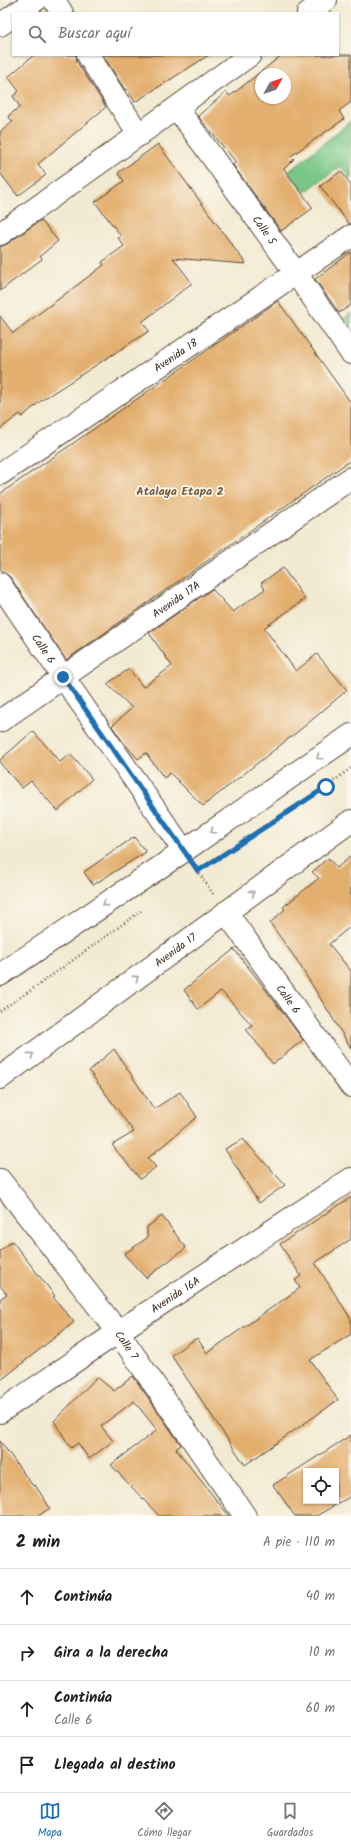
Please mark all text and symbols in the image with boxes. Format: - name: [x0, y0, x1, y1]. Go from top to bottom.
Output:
- search box: [12, 12, 339, 56]
- text: Buscar aquí: [58, 22, 131, 46]
- icon: search: [26, 23, 48, 45]
- north arrow: [255, 68, 291, 104]
- street label: Calle 5: [247, 212, 281, 250]
- street label: Avenida 18: [150, 334, 202, 377]
- district label: Atalaya Etapa 2: [136, 482, 224, 501]
- street label: Avenida 17A: [149, 577, 205, 623]
- street label: Calle 6: [26, 631, 60, 668]
- route end: [54, 668, 72, 686]
- one-way arrow: [316, 752, 323, 760]
- route start: [317, 778, 335, 796]
- one-way arrow: [210, 826, 217, 833]
- one-way arrow: [248, 891, 255, 898]
- one-way arrow: [102, 900, 109, 907]
- street label: Avenida 17: [151, 928, 201, 972]
- one-way arrow: [132, 975, 139, 983]
- street label: Calle 6: [271, 981, 304, 1018]
- one-way arrow: [27, 1053, 34, 1060]
- street label: Avenida 16A: [147, 1272, 204, 1318]
- street label: Calle 7: [110, 1327, 143, 1364]
- map controls: [303, 1468, 339, 1504]
- button: locate: [303, 1468, 339, 1504]
- text: 2 min: [16, 1529, 60, 1556]
- text: A pie · 110 m: [263, 1532, 335, 1553]
- text: Continúa: [54, 1585, 112, 1609]
- icon: ahead: [16, 1586, 38, 1608]
- text: 40 m: [306, 1586, 335, 1607]
- text: Gira a la derecha: [54, 1641, 168, 1665]
- icon: right: [16, 1642, 38, 1664]
- text: 10 m: [309, 1642, 335, 1663]
- text: Continúa: [54, 1686, 112, 1710]
- icon: ahead: [16, 1698, 38, 1720]
- text: 60 m: [306, 1698, 335, 1719]
- text: Calle 6: [54, 1710, 93, 1731]
- text: Llegada al destino: [54, 1753, 176, 1777]
- icon: arrive: [16, 1754, 38, 1776]
- tab: Mapa: [38, 1800, 62, 1842]
- tab: Cómo llegar: [137, 1800, 191, 1842]
- tab: Guardados: [267, 1800, 313, 1842]

